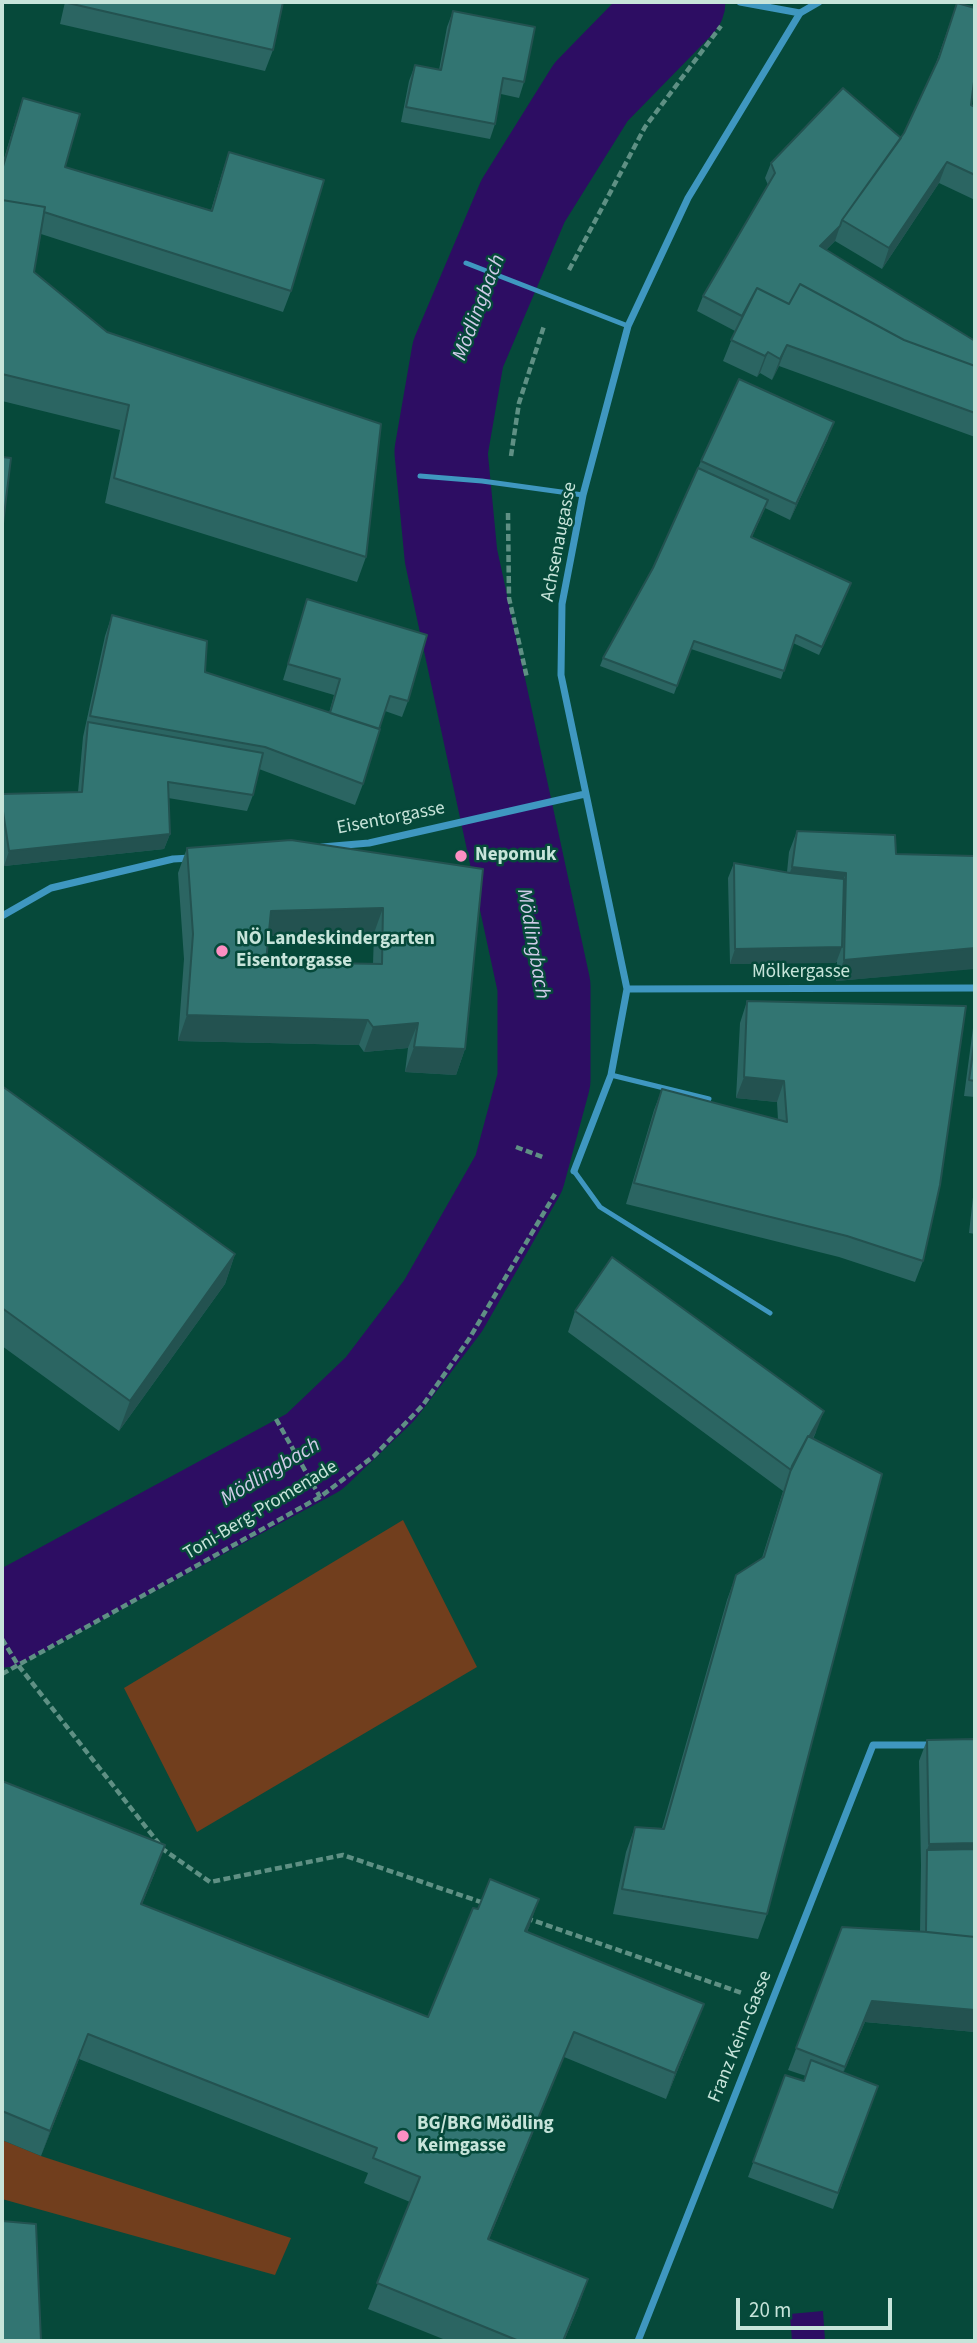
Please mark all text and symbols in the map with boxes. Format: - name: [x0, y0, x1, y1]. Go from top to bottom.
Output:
- water label: Mödlingbach: [448, 251, 512, 365]
- street label: Achsenaugasse: [537, 480, 583, 604]
- street label: Eisentorgasse: [335, 797, 447, 841]
- place label: Nepomuk: [475, 845, 556, 867]
- marker: Nepomuk: [453, 848, 469, 864]
- water label: Mödlingbach: [510, 887, 554, 1001]
- place label: NÖ Landeskindergarten Eisentorgasse: [236, 929, 435, 973]
- marker: NÖ Landeskindergarten Eisentorgasse: [214, 943, 230, 959]
- street label: Mölkergasse: [752, 962, 850, 984]
- water label: Mödlingbach: [217, 1433, 325, 1513]
- street label: Toni-Berg-Promenade: [180, 1456, 342, 1566]
- street label: Franz Keim-Gasse: [704, 1968, 778, 2106]
- place label: BG/BRG Mödling Keimgasse: [417, 2114, 554, 2158]
- marker: BG/BRG Mödling Keimgasse: [395, 2128, 411, 2144]
- scale bar: [739, 2284, 895, 2328]
- text: 20 m: [749, 2295, 791, 2325]

